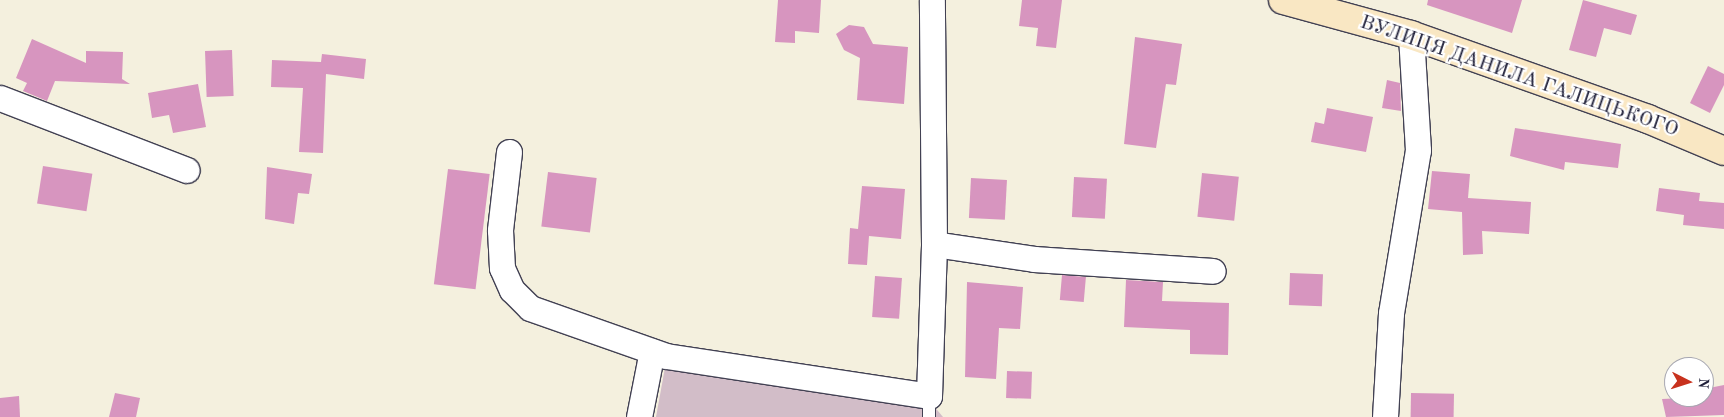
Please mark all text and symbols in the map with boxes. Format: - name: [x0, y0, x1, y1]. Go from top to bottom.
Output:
- street label: ВУЛИЦЯ ДАНИЛА ГАЛИЦЬКОГО: [1357, 11, 1681, 143]
- north arrow: [1664, 357, 1714, 407]
- text: N: [1696, 377, 1710, 389]

